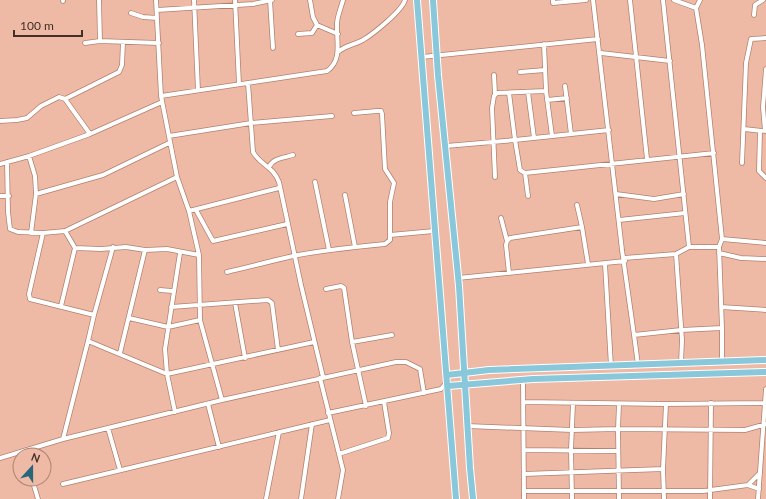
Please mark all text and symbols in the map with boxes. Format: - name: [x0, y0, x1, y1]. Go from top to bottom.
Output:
- scale bar: [14, 12, 82, 38]
- text: 100 m: [20, 18, 54, 33]
- north arrow: [12, 447, 52, 487]
- text: N: [29, 450, 42, 465]

